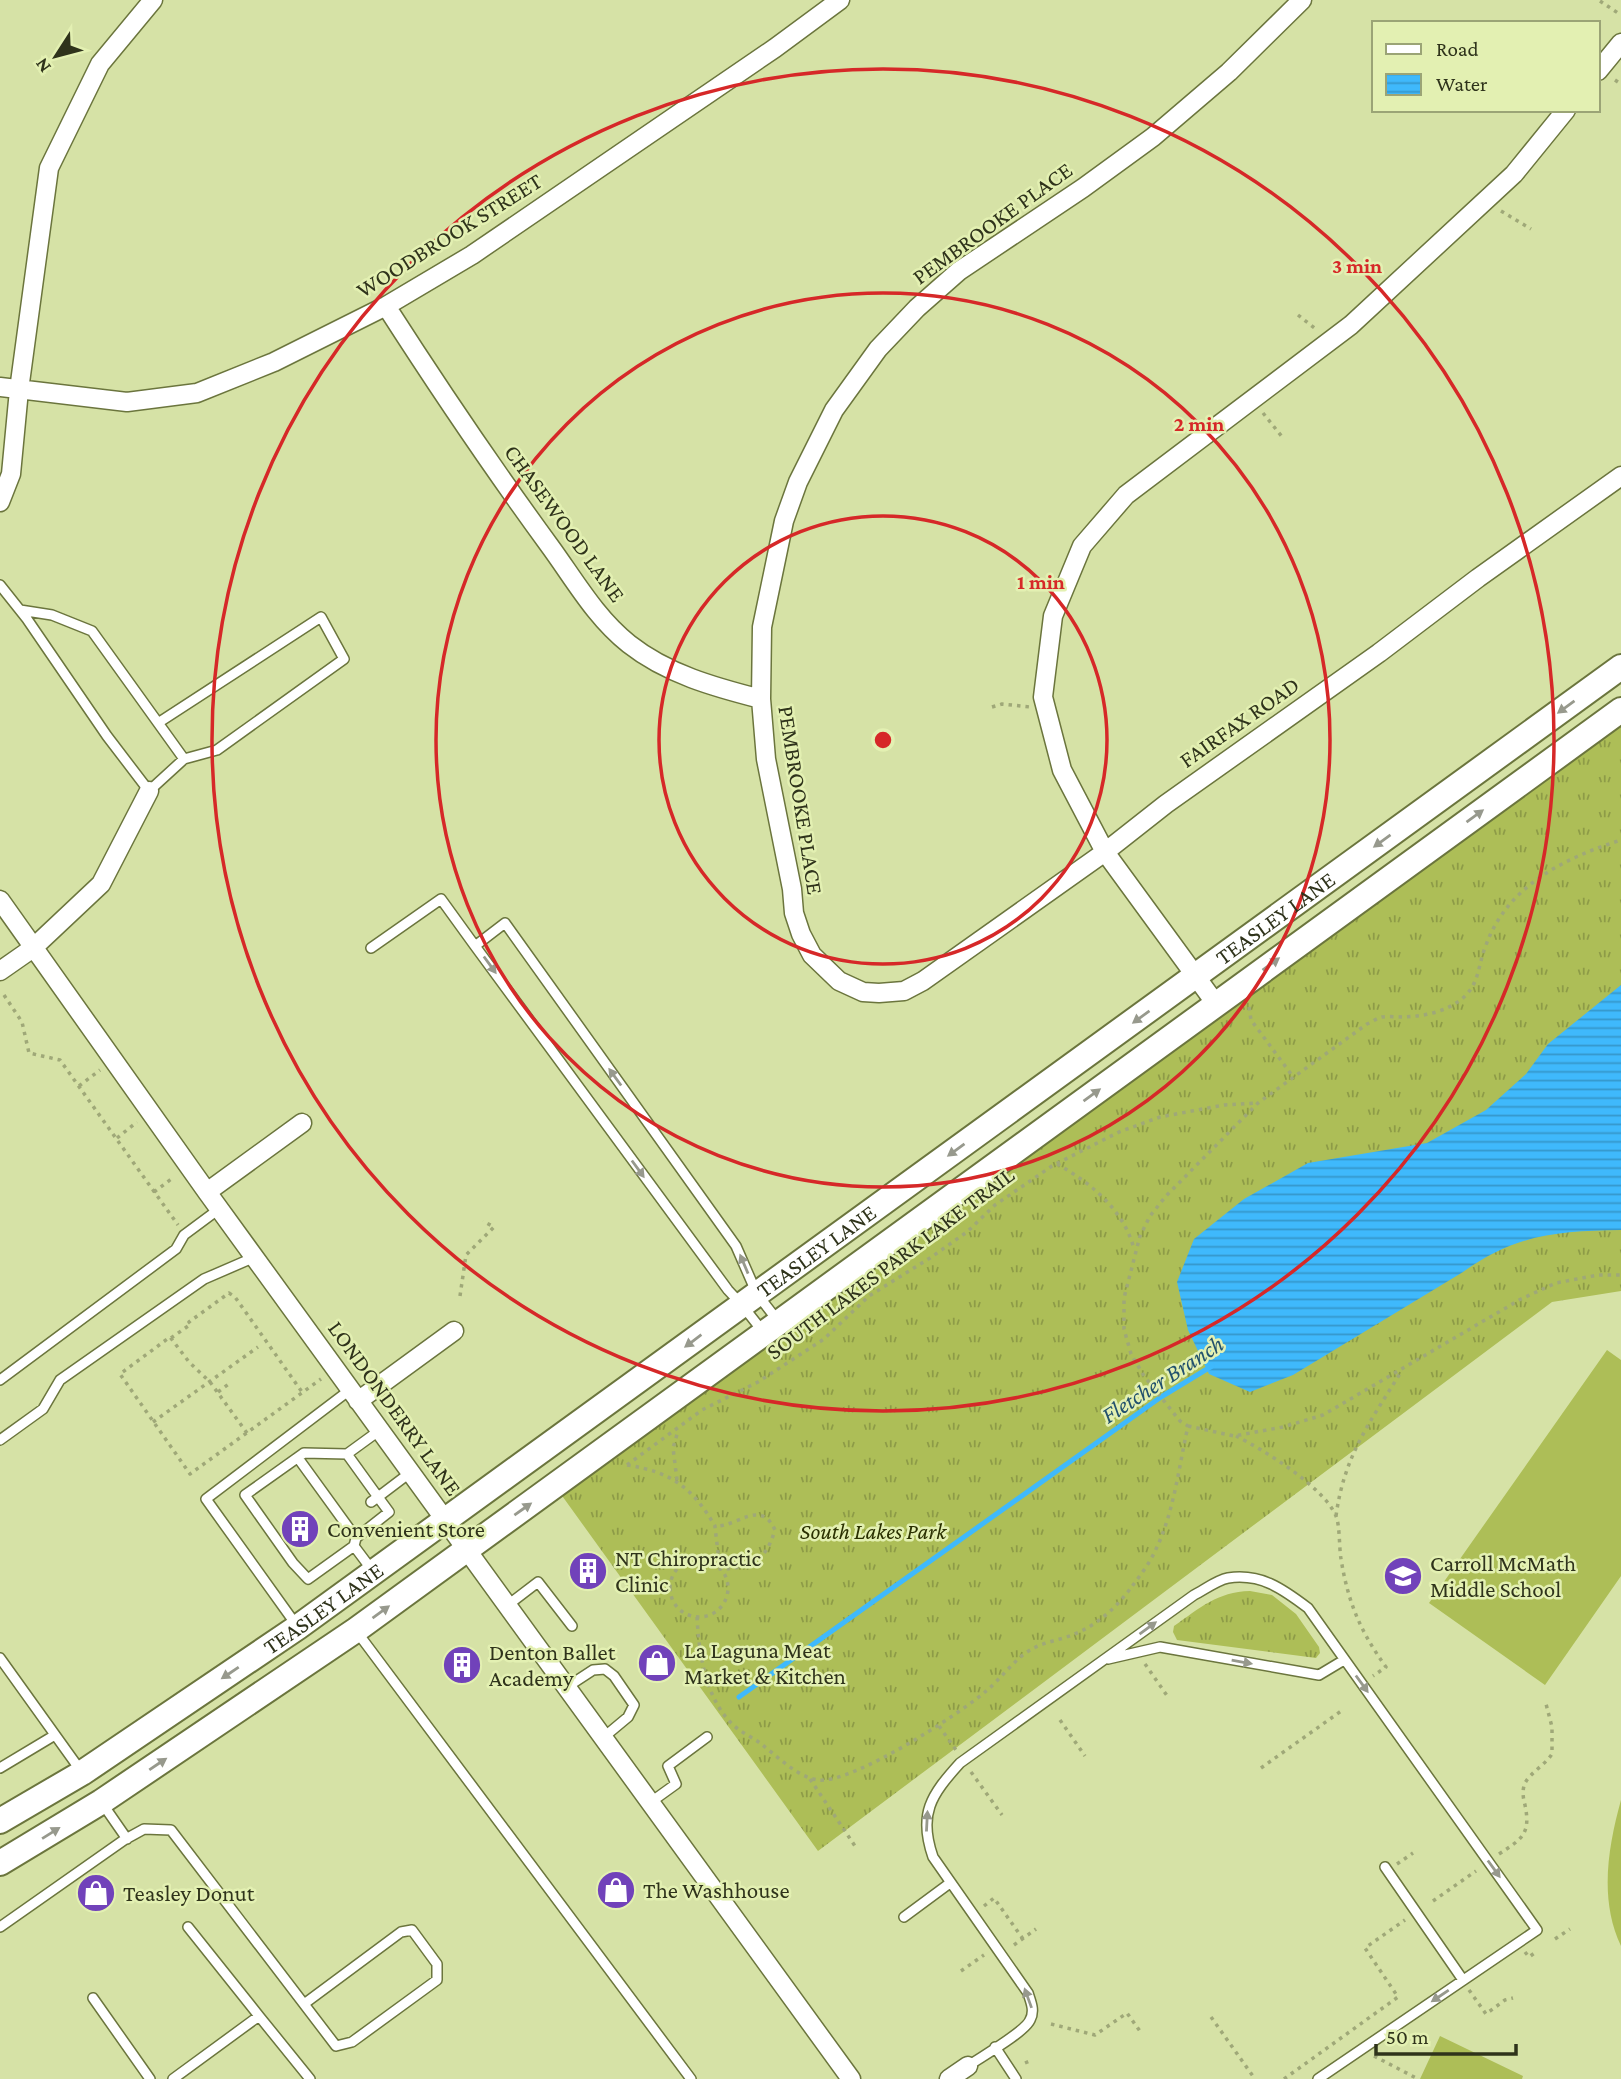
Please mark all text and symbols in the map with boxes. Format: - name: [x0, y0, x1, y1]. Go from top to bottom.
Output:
- north arrow: [21, 21, 91, 91]
- legend: [1372, 21, 1600, 112]
- text: Road: [1436, 37, 1479, 61]
- text: N: [30, 54, 55, 77]
- text: Water: [1436, 72, 1488, 96]
- street label: PEMBROOKE PLACE: [907, 156, 1077, 290]
- street label: WOODBROOK STREET: [351, 167, 547, 303]
- text: 3 min: [1332, 254, 1382, 278]
- text: 2 min: [1174, 412, 1224, 436]
- street label: CHASEWOOD LANE: [499, 439, 631, 607]
- text: 1 min: [1017, 570, 1065, 594]
- street label: FAIRFAX ROAD: [1174, 671, 1304, 773]
- one-way arrow: [1557, 700, 1575, 714]
- street label: PEMBROOKE PLACE: [773, 704, 829, 896]
- centre of rings: [871, 728, 895, 752]
- one-way arrow: [1466, 809, 1484, 823]
- one-way arrow: [1372, 834, 1391, 848]
- street label: TEASLEY LANE: [1210, 866, 1340, 970]
- one-way arrow: [482, 956, 496, 974]
- one-way arrow: [1262, 957, 1280, 971]
- one-way arrow: [1132, 1009, 1150, 1023]
- one-way arrow: [609, 1068, 623, 1086]
- one-way arrow: [1083, 1088, 1101, 1102]
- one-way arrow: [947, 1143, 966, 1157]
- one-way arrow: [631, 1160, 645, 1178]
- street label: SOUTH LAKES PARK LAKE TRAIL: [761, 1161, 1019, 1365]
- street label: TEASLEY LANE: [751, 1199, 881, 1303]
- one-way arrow: [738, 1254, 749, 1275]
- street label: LONDONDERRY LANE: [323, 1316, 467, 1500]
- water label: Fletcher Branch: [1096, 1330, 1228, 1428]
- one-way arrow: [684, 1334, 702, 1348]
- one-way arrow: [514, 1503, 532, 1517]
- building icon: Convenient Store: [279, 1508, 321, 1550]
- place label: Convenient Store: [327, 1516, 485, 1542]
- park label: South Lakes Park: [800, 1518, 947, 1544]
- place label: NT Chiropractic Clinic: [615, 1545, 762, 1597]
- building icon: NT Chiropractic Clinic: [567, 1550, 609, 1592]
- place label: Carroll McMath Middle School: [1430, 1550, 1576, 1602]
- school or university icon: Carroll McMath Middle School: [1382, 1555, 1424, 1597]
- street label: TEASLEY LANE: [258, 1557, 388, 1660]
- one-way arrow: [372, 1605, 390, 1619]
- one-way arrow: [1139, 1621, 1157, 1635]
- place label: La Laguna Meat Market & Kitchen: [684, 1637, 846, 1689]
- place label: Denton Ballet Academy: [489, 1639, 616, 1691]
- shop icon: La Laguna Meat Market & Kitchen: [636, 1642, 678, 1684]
- building icon: Denton Ballet Academy: [441, 1644, 483, 1686]
- one-way arrow: [1231, 1656, 1253, 1667]
- one-way arrow: [221, 1666, 239, 1680]
- one-way arrow: [1355, 1675, 1369, 1693]
- one-way arrow: [149, 1757, 167, 1771]
- one-way arrow: [921, 1810, 932, 1832]
- one-way arrow: [41, 1827, 61, 1840]
- one-way arrow: [1486, 1860, 1500, 1878]
- shop icon: The Washhouse: [595, 1869, 637, 1911]
- shop icon: Teasley Donut: [75, 1872, 117, 1914]
- place label: The Washhouse: [643, 1877, 790, 1903]
- place label: Teasley Donut: [123, 1880, 255, 1906]
- one-way arrow: [1022, 1988, 1033, 2009]
- one-way arrow: [1431, 1989, 1449, 2003]
- scale bar: [1376, 2012, 1516, 2056]
- text: 50 m: [1386, 2025, 1429, 2049]

